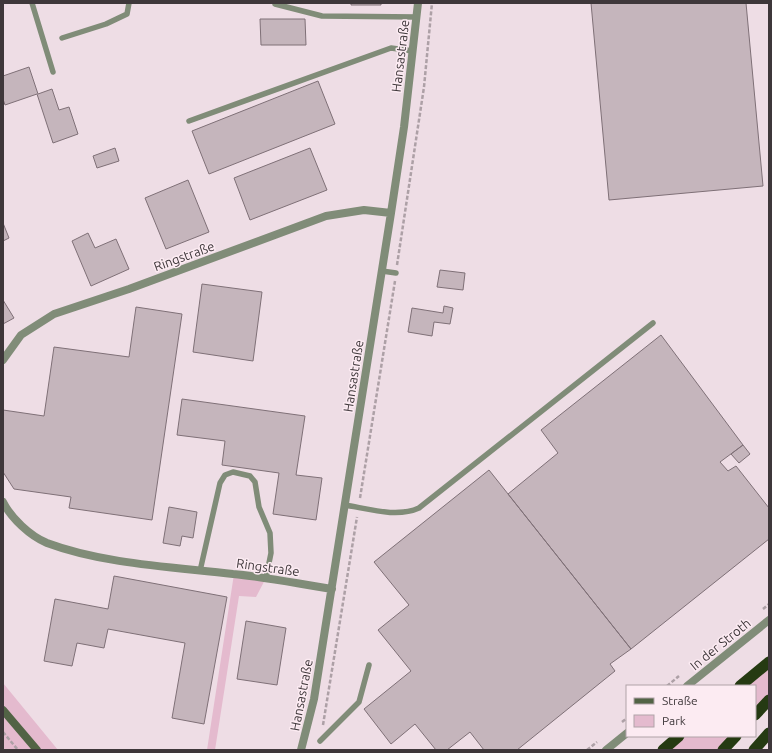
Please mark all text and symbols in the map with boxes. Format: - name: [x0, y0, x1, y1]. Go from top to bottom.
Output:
- street label: Hansastraße: [389, 19, 411, 93]
- street label: Ringstraße: [152, 239, 216, 273]
- street label: Hansastraße: [340, 339, 366, 413]
- street label: Ringstraße: [236, 556, 300, 578]
- street label: In der Stroth: [687, 615, 753, 673]
- street label: Hansastraße: [287, 658, 315, 732]
- legend: [626, 685, 756, 737]
- text: Straße: [662, 694, 698, 707]
- text: Park: [662, 714, 686, 727]

